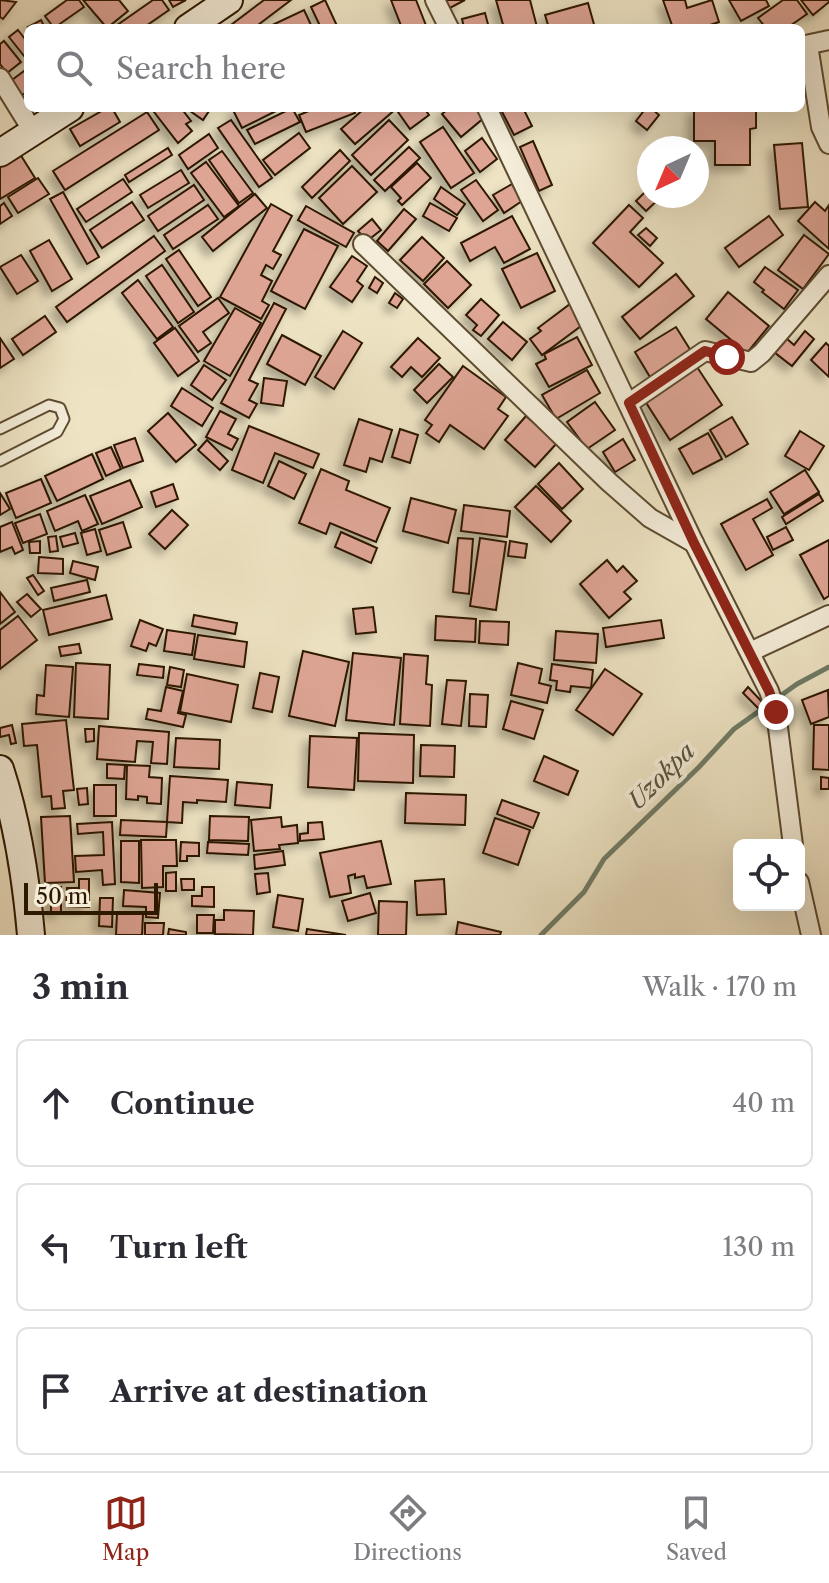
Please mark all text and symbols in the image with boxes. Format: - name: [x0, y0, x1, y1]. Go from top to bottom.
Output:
- search box: [24, 24, 805, 112]
- icon: search: [52, 46, 96, 90]
- text: Search here: [116, 50, 286, 87]
- north arrow: [637, 136, 709, 208]
- route start: [709, 339, 745, 375]
- route end: [758, 694, 794, 730]
- water label: Uzokpa: [622, 737, 700, 815]
- map controls: [733, 839, 805, 911]
- button: locate: [733, 839, 805, 911]
- scale bar: [24, 879, 158, 915]
- text: 50 m: [36, 883, 88, 910]
- text: 3 min: [32, 966, 129, 1008]
- text: Walk · 170 m: [642, 971, 797, 1003]
- icon: ahead: [34, 1081, 78, 1125]
- text: Continue: [110, 1085, 255, 1122]
- text: 40 m: [732, 1087, 795, 1119]
- icon: left: [34, 1225, 78, 1269]
- text: Turn left: [110, 1229, 247, 1266]
- text: 130 m: [722, 1231, 795, 1263]
- icon: arrive: [34, 1369, 78, 1413]
- text: Arrive at destination: [110, 1373, 428, 1410]
- tab: Map: [102, 1491, 149, 1566]
- tab: Directions: [353, 1491, 462, 1566]
- tab: Saved: [666, 1491, 727, 1566]

